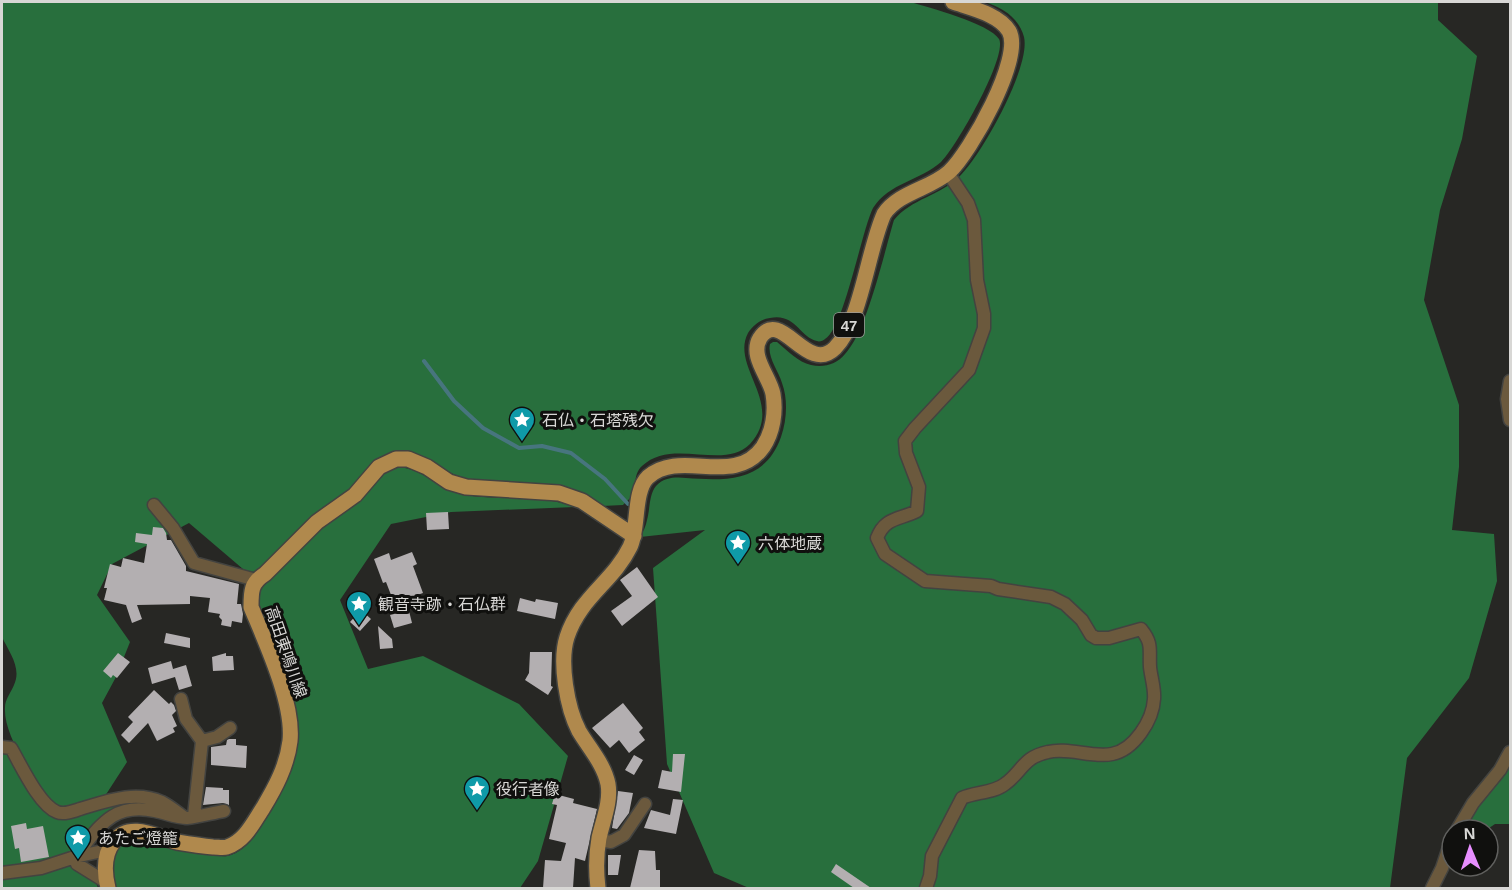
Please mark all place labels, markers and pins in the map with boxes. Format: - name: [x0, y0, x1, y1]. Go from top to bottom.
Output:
- place icon: 石仏・石塔残欠: [507, 405, 537, 443]
- place label: 石仏・石塔残欠: [542, 412, 654, 429]
- place icon: 六体地蔵: [723, 528, 753, 566]
- place label: 六体地蔵: [758, 535, 822, 552]
- place icon: 観音寺跡・石仏群: [344, 589, 374, 627]
- place label: 観音寺跡・石仏群: [378, 596, 506, 613]
- place icon: 役行者像: [462, 774, 492, 812]
- place label: 役行者像: [496, 781, 560, 798]
- place icon: あたご燈籠: [63, 823, 93, 861]
- place label: あたご燈籠: [98, 830, 178, 847]

